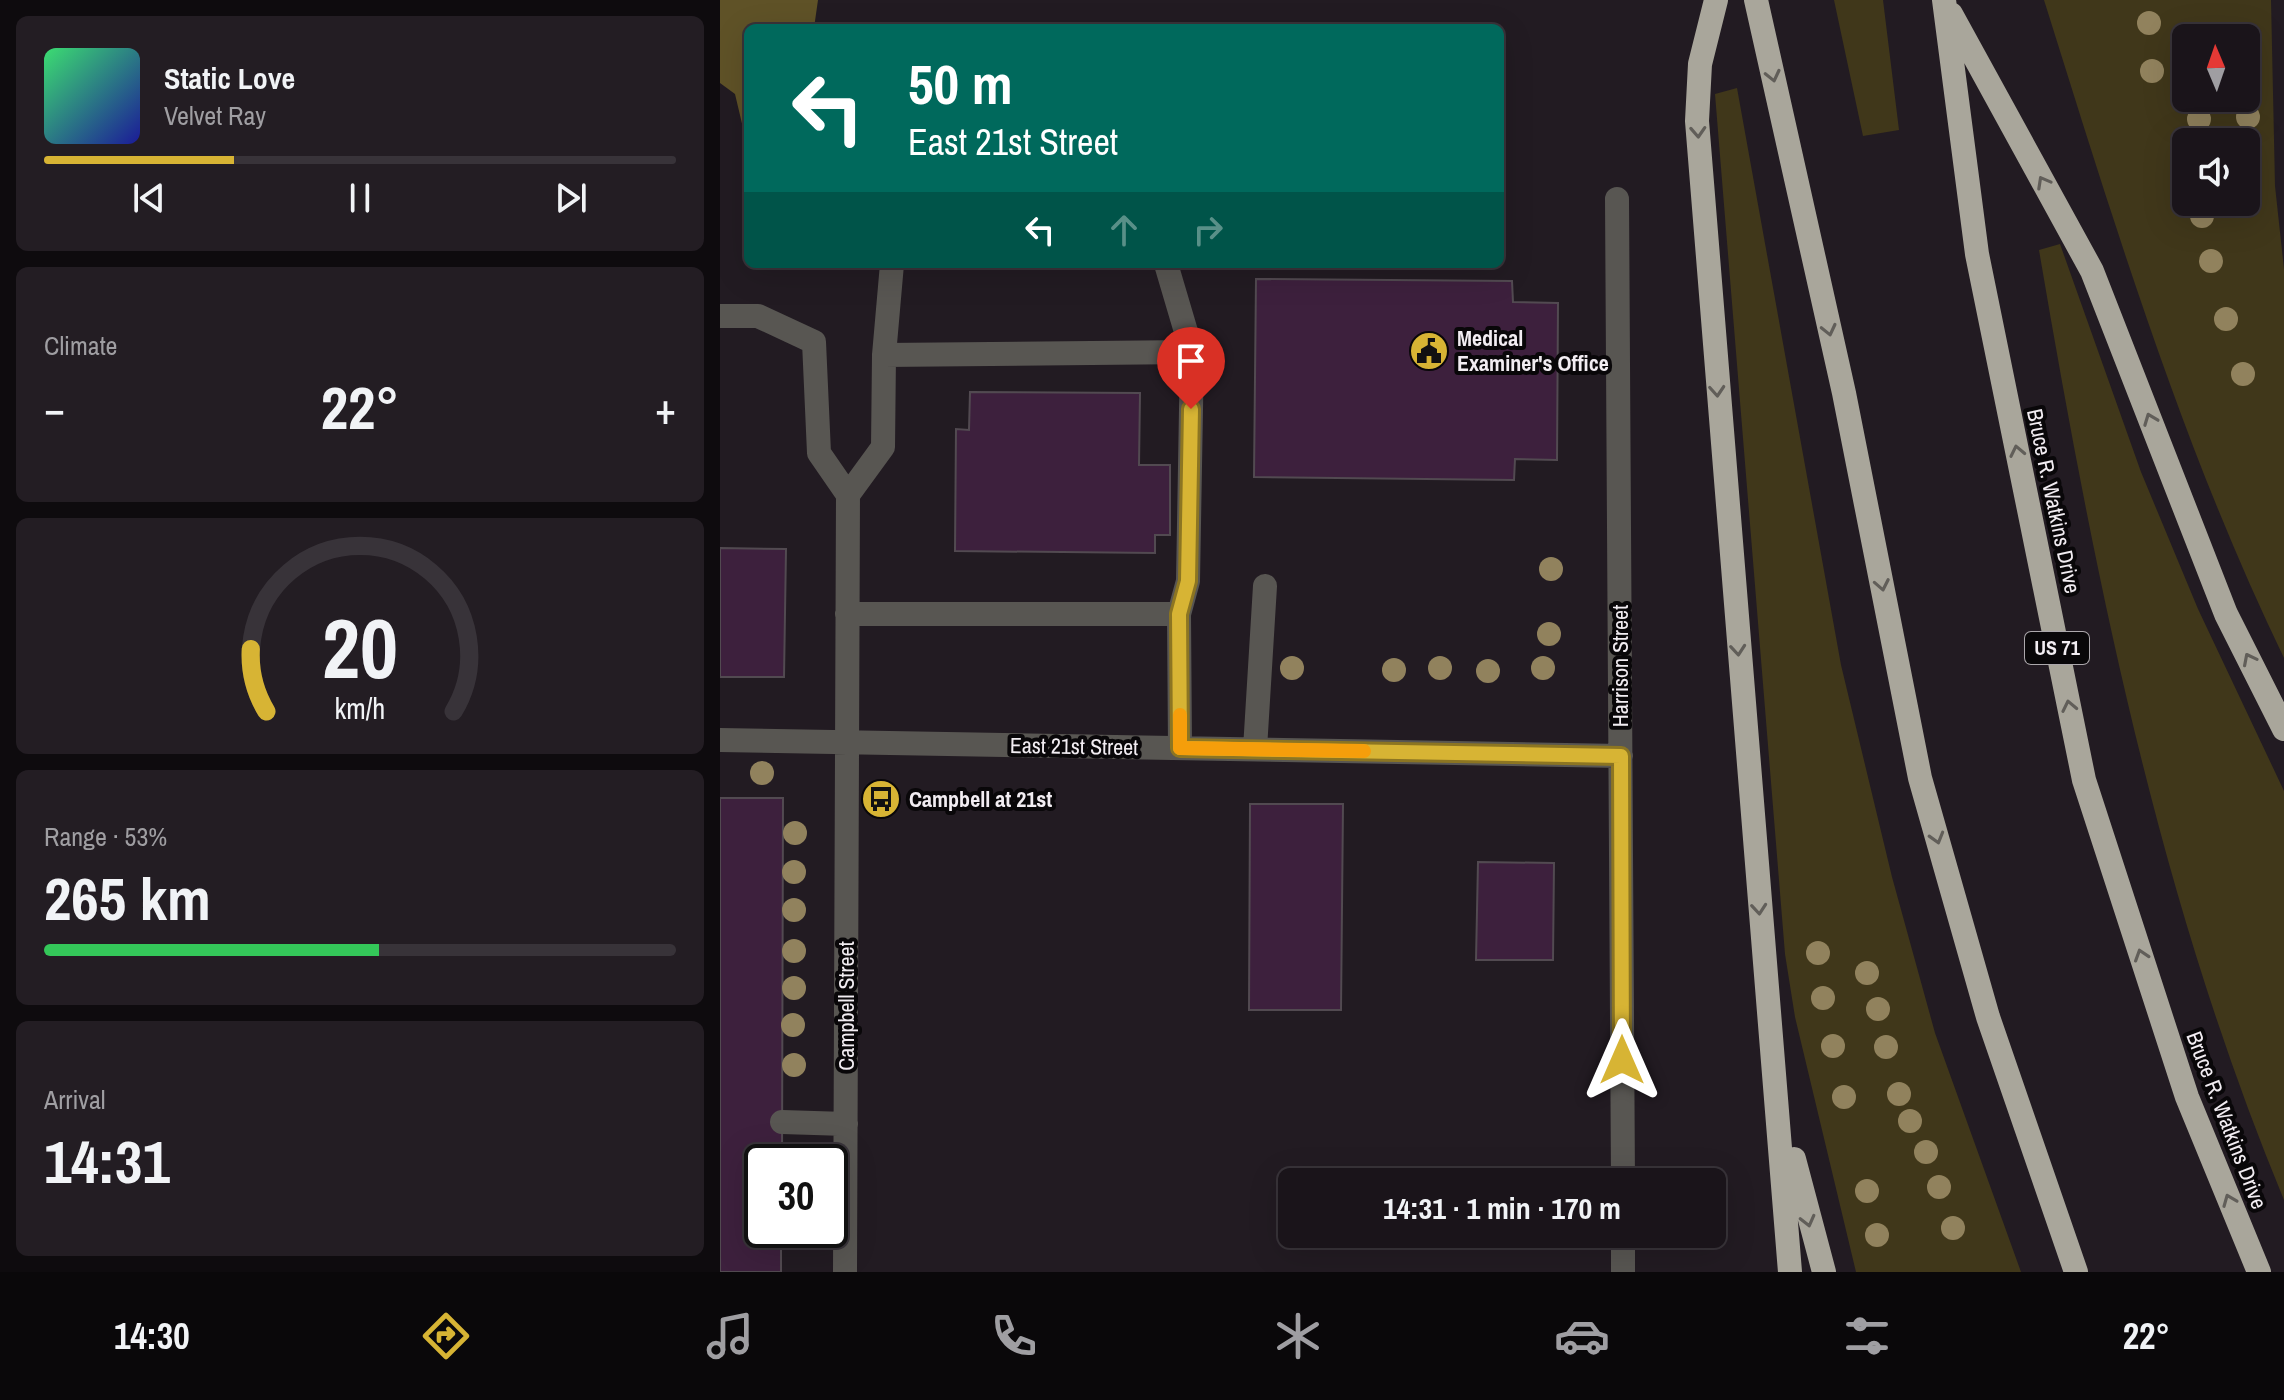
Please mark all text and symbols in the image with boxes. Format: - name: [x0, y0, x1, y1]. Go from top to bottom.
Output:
- north arrow: [2172, 24, 2260, 112]
- map controls: [2172, 24, 2260, 216]
- text: 50 m: [908, 46, 1013, 121]
- icon: left: [776, 56, 880, 160]
- text: Static Love: [164, 58, 295, 98]
- one-way arrow: [1764, 69, 1781, 82]
- text: Velvet Ray: [164, 98, 266, 133]
- text: East 21st Street: [908, 118, 1118, 166]
- one-way arrow: [1689, 126, 1706, 139]
- button: sound: [2172, 128, 2260, 216]
- icon: previous: [127, 176, 171, 220]
- icon: pause: [338, 176, 382, 220]
- icon: next: [549, 176, 593, 220]
- one-way arrow: [2038, 176, 2053, 191]
- icon: left: [1018, 208, 1062, 252]
- icon: ahead: [1102, 208, 1146, 252]
- icon: right: [1186, 208, 1230, 252]
- place label: Medical Examiner's Office: [1457, 323, 1609, 378]
- one-way arrow: [1820, 323, 1837, 336]
- pin: [1157, 327, 1225, 409]
- text: Climate: [44, 328, 117, 363]
- public building icon: Medical Examiner's Office: [1408, 330, 1450, 372]
- icon: arrive: [1169, 339, 1213, 383]
- text: 22°: [321, 367, 399, 448]
- text: −: [44, 378, 65, 438]
- text: +: [655, 378, 676, 438]
- one-way arrow: [1708, 385, 1725, 398]
- street label: Bruce R. Watkins Drive: [2020, 406, 2088, 596]
- one-way arrow: [2143, 413, 2160, 427]
- one-way arrow: [2009, 445, 2026, 458]
- one-way arrow: [1872, 578, 1889, 591]
- text: 20: [322, 592, 398, 704]
- street label: Harrison Street: [1605, 605, 1635, 727]
- road number: US 71: [2025, 632, 2089, 664]
- one-way arrow: [1729, 644, 1746, 657]
- one-way arrow: [2243, 653, 2259, 668]
- text: km/h: [335, 689, 385, 728]
- one-way arrow: [2061, 700, 2078, 713]
- street label: East 21st Street: [1010, 730, 1138, 762]
- bus stop icon: Campbell at 21st: [860, 778, 902, 820]
- place label: Campbell at 21st: [909, 784, 1052, 814]
- text: Range · 53%: [44, 819, 167, 854]
- one-way arrow: [1928, 831, 1945, 845]
- text: 265 km: [44, 858, 211, 939]
- one-way arrow: [1750, 903, 1767, 916]
- street label: Campbell Street: [831, 941, 861, 1071]
- one-way arrow: [2135, 949, 2151, 963]
- position arrow: [1580, 1018, 1664, 1102]
- street label: Bruce R. Watkins Drive: [2179, 1027, 2275, 1213]
- text: Arrival: [44, 1082, 106, 1117]
- text: 14:31: [44, 1121, 170, 1202]
- speed limit sign: 30: [744, 1144, 848, 1248]
- text: 14:31 · 1 min · 170 m: [1383, 1188, 1621, 1228]
- one-way arrow: [2223, 1194, 2239, 1208]
- one-way arrow: [1799, 1213, 1816, 1227]
- icon: directions: [418, 1308, 474, 1364]
- icon: music: [702, 1308, 758, 1364]
- icon: phone: [986, 1308, 1042, 1364]
- icon: climate: [1270, 1308, 1326, 1364]
- icon: car: [1554, 1308, 1610, 1364]
- icon: filters: [1839, 1308, 1895, 1364]
- text: 14:30: [114, 1312, 190, 1360]
- text: 22°: [2123, 1312, 2170, 1360]

